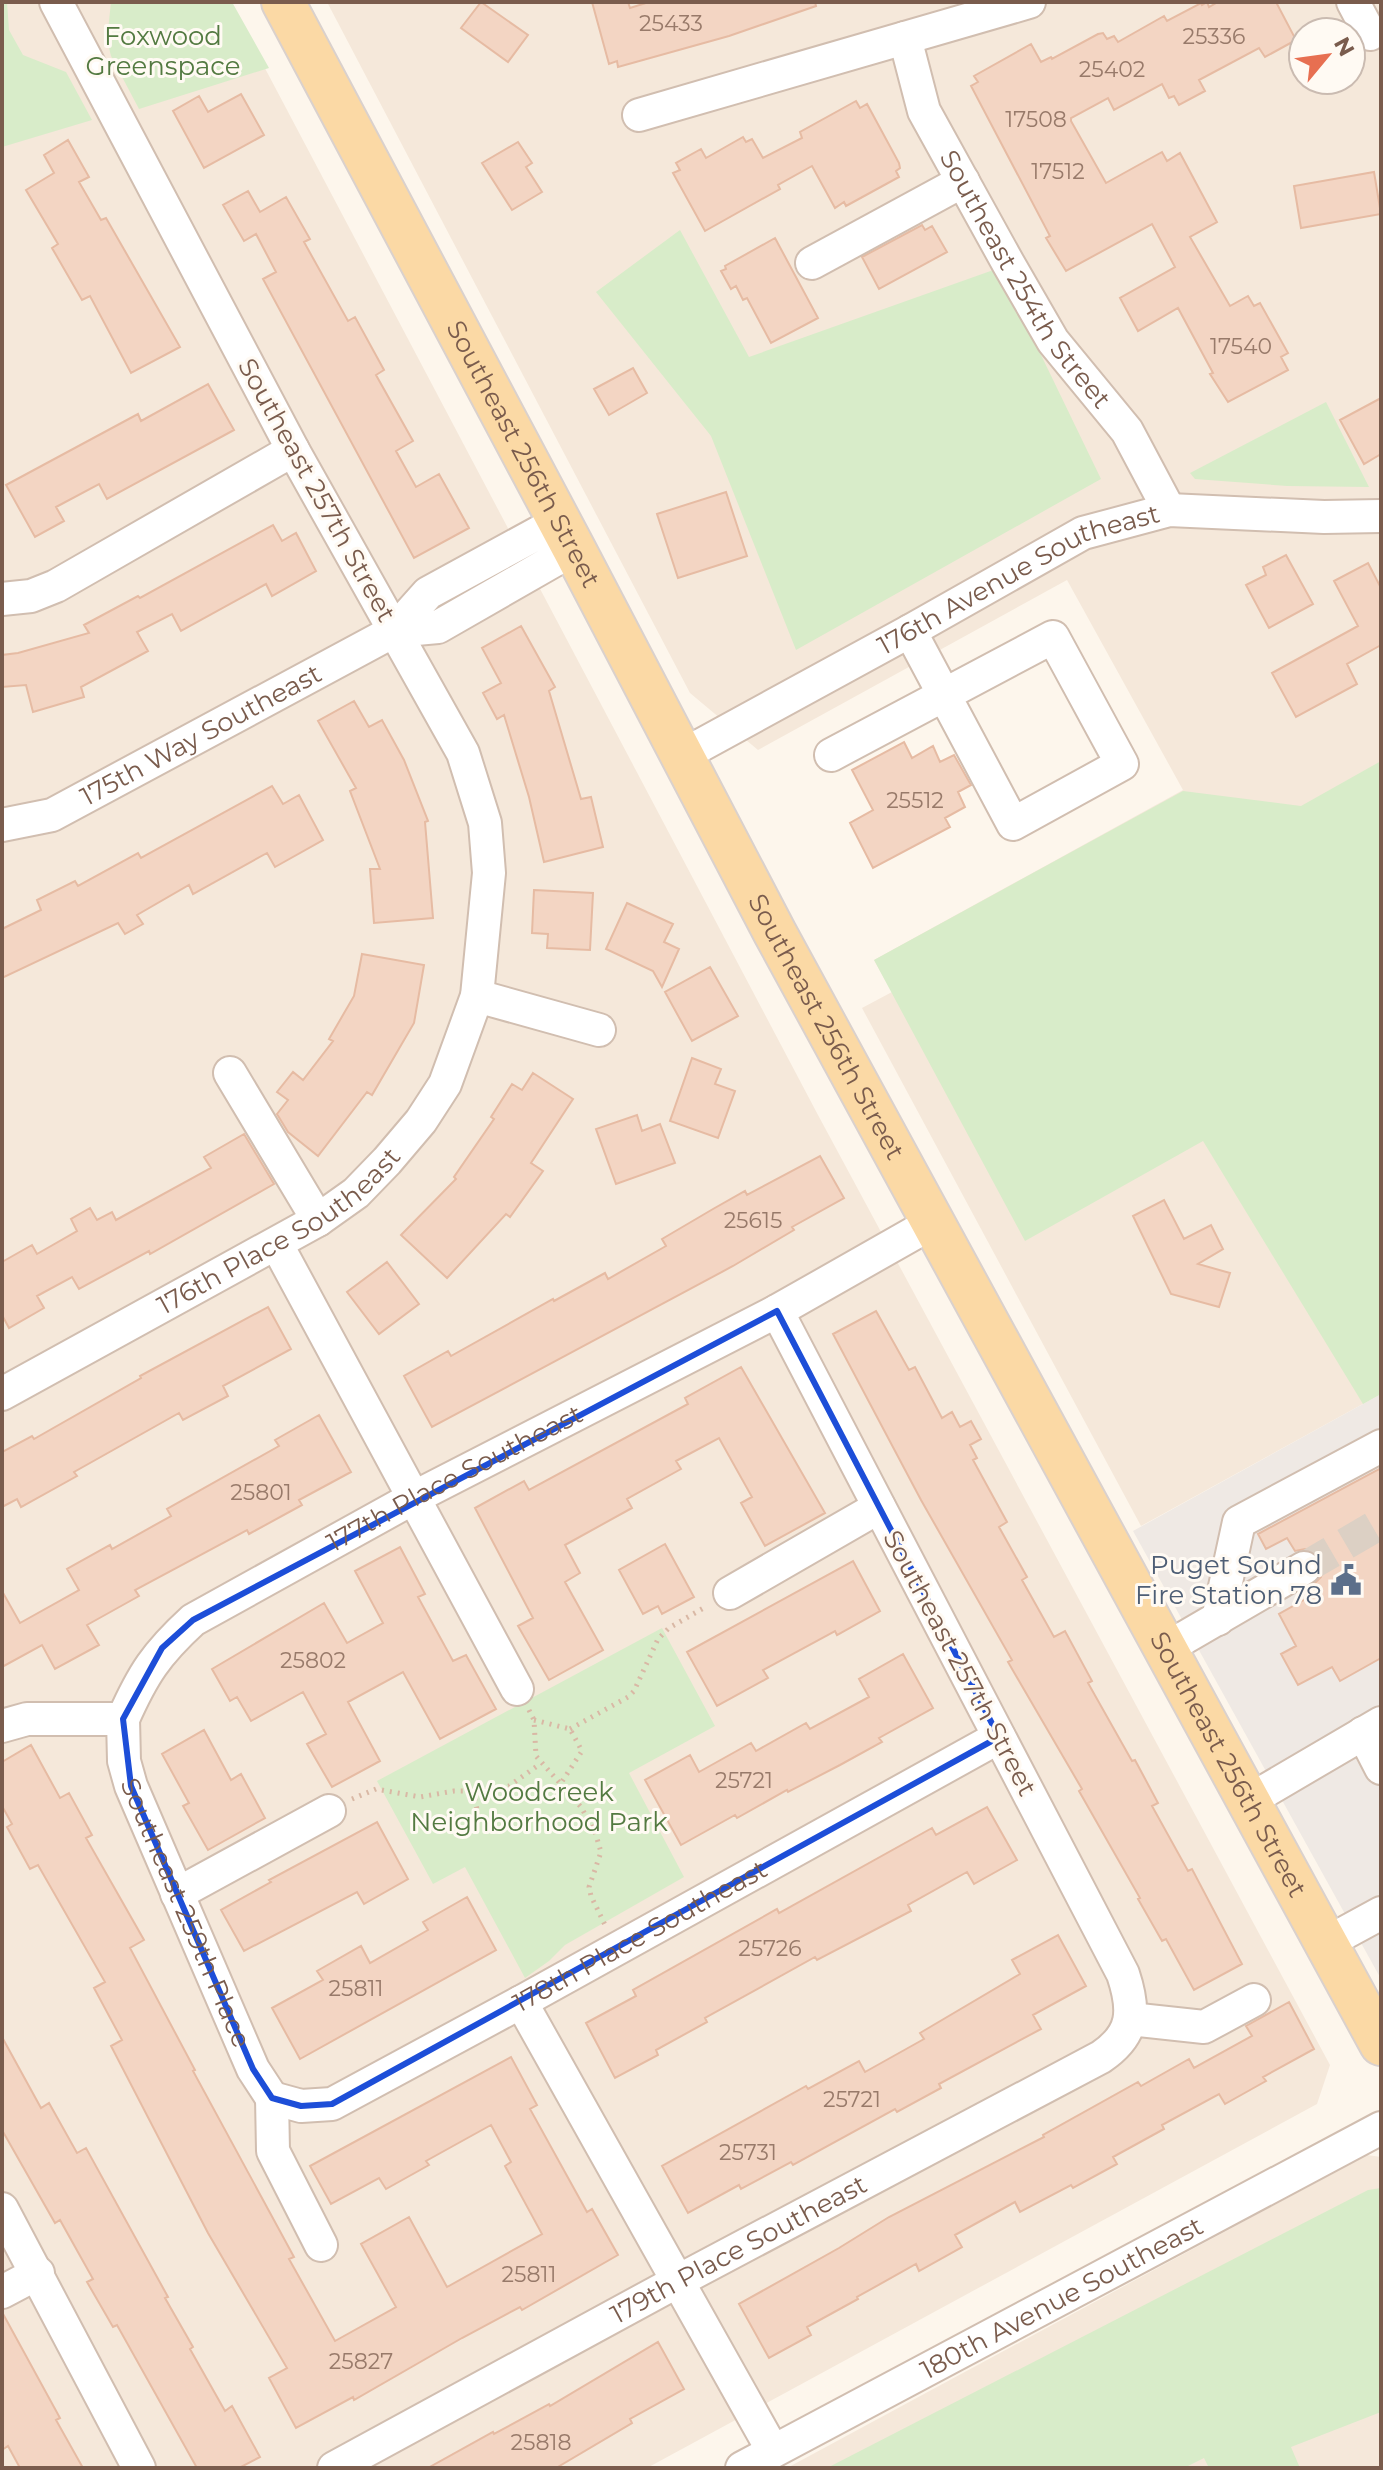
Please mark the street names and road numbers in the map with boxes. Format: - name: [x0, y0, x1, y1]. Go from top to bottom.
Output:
- street label: Southeast 254th Street: [933, 144, 1118, 415]
- street label: Southeast 256th Street: [439, 315, 607, 593]
- street label: Southeast 257th Street: [231, 353, 403, 627]
- street label: 176th Avenue Southeast: [872, 497, 1163, 662]
- street label: 175th Way Southeast: [75, 657, 327, 813]
- street label: Southeast 256th Street: [741, 889, 912, 1165]
- street label: 176th Place Southeast: [152, 1141, 407, 1321]
- street label: 177th Place Southeast: [321, 1398, 588, 1559]
- street label: Southeast 257th Street: [876, 1525, 1044, 1801]
- street label: Southeast 256th Street: [1143, 1626, 1314, 1903]
- street label: Southeast 259th Place: [113, 1773, 258, 2052]
- street label: 178th Place Southeast: [507, 1853, 773, 2019]
- street label: 179th Place Southeast: [605, 2168, 872, 2331]
- street label: 180th Avenue Southeast: [915, 2210, 1208, 2386]

